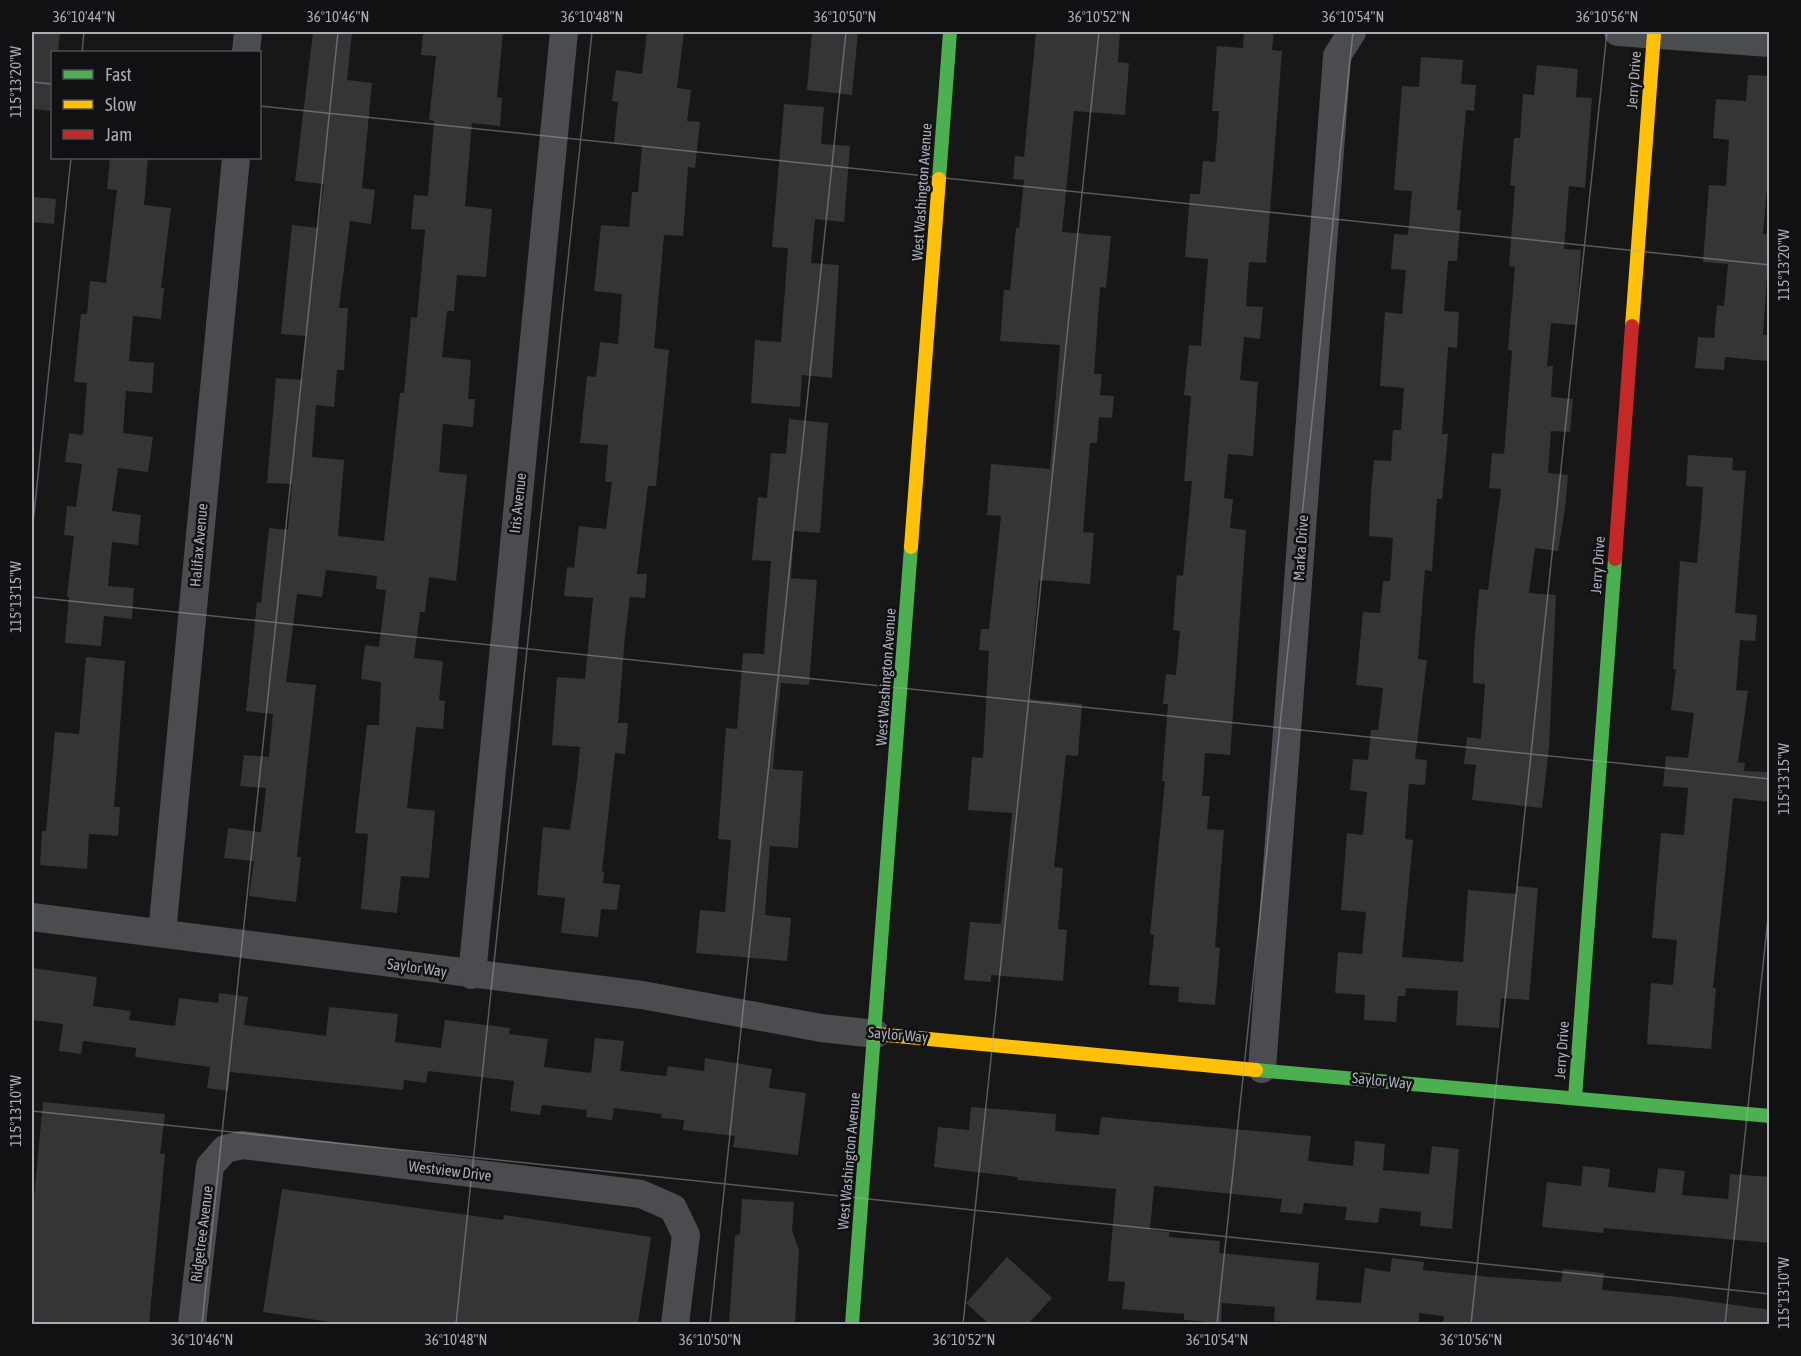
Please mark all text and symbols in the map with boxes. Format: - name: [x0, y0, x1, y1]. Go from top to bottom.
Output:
- text: 36°10'44"N: [53, 8, 115, 25]
- text: 36°10'46"N: [307, 8, 369, 25]
- text: 36°10'48"N: [561, 8, 623, 25]
- text: 36°10'50"N: [814, 8, 876, 25]
- text: 36°10'52"N: [1068, 8, 1130, 25]
- text: 36°10'54"N: [1322, 8, 1384, 25]
- text: 36°10'56"N: [1576, 8, 1638, 25]
- text: 115°13'20"W: [7, 46, 24, 118]
- street label: Jerry Drive: [1623, 50, 1644, 109]
- legend: [51, 51, 261, 159]
- text: Fast: [105, 64, 132, 85]
- text: Slow: [105, 94, 136, 115]
- street label: West Washington Avenue: [908, 122, 935, 261]
- text: Jam: [105, 124, 132, 145]
- text: 115°13'20"W: [1775, 229, 1792, 301]
- street label: Iris Avenue: [506, 472, 529, 534]
- street label: Halifax Avenue: [186, 502, 211, 587]
- street label: Marka Drive: [1290, 514, 1311, 582]
- street label: Jerry Drive: [1587, 535, 1608, 594]
- text: 115°13'15"W: [7, 561, 24, 633]
- street label: West Washington Avenue: [872, 607, 899, 746]
- text: 115°13'15"W: [1775, 743, 1792, 815]
- street label: Saylor Way: [386, 955, 448, 980]
- street label: Jerry Drive: [1551, 1020, 1572, 1079]
- street label: Saylor Way: [867, 1023, 929, 1046]
- street label: Saylor Way: [1351, 1069, 1413, 1092]
- text: 115°13'10"W: [7, 1075, 24, 1147]
- street label: West Washington Avenue: [834, 1091, 863, 1230]
- street label: Westview Drive: [408, 1157, 493, 1184]
- street label: Ridgetree Avenue: [187, 1185, 216, 1283]
- text: 115°13'10"W: [1775, 1257, 1792, 1329]
- text: 36°10'46"N: [171, 1331, 233, 1348]
- text: 36°10'48"N: [425, 1331, 487, 1348]
- text: 36°10'50"N: [679, 1331, 741, 1348]
- text: 36°10'52"N: [933, 1331, 995, 1348]
- text: 36°10'54"N: [1186, 1331, 1248, 1348]
- text: 36°10'56"N: [1440, 1331, 1502, 1348]

